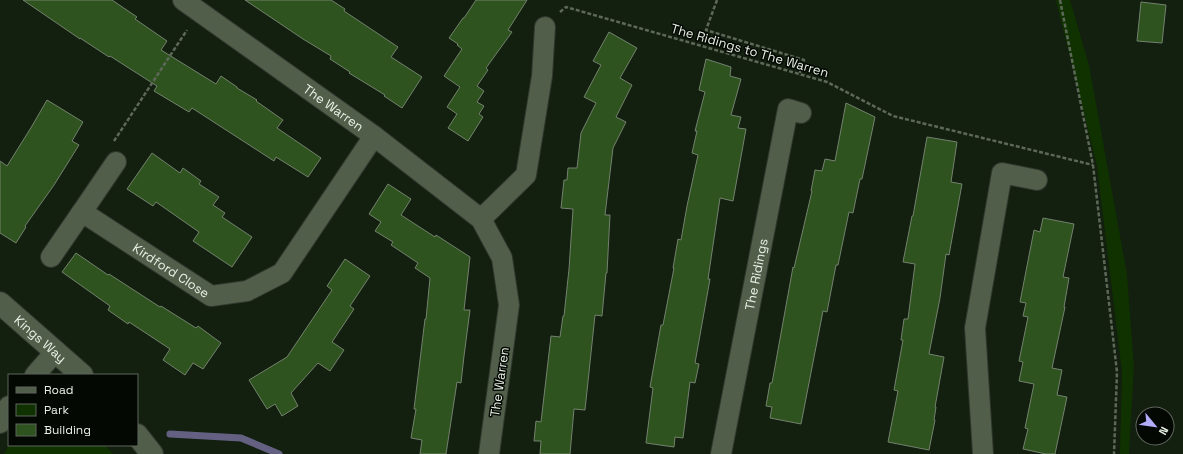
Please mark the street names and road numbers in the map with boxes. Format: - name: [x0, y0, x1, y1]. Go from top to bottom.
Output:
- street label: The Ridings to The Warren: [669, 20, 831, 81]
- street label: The Warren: [300, 80, 367, 135]
- street label: The Ridings: [741, 237, 772, 312]
- street label: Kirdford Close: [129, 239, 213, 302]
- street label: Kings Way: [11, 311, 70, 367]
- street label: The Warren: [486, 346, 513, 418]

